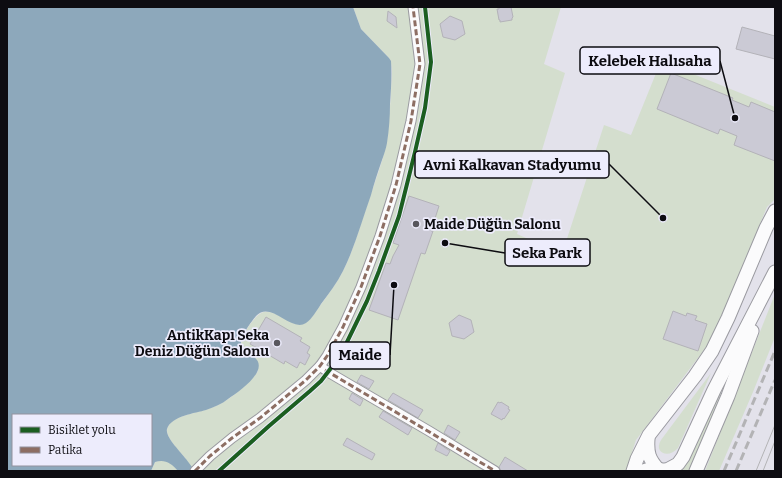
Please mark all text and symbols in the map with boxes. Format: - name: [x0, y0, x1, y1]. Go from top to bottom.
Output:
- callout: Kelebek Halısaha: [580, 47, 720, 74]
- text: Kelebek Halısaha: [588, 52, 712, 70]
- callout: Avni Kalkavan Stadyumu: [415, 151, 609, 178]
- text: Avni Kalkavan Stadyumu: [423, 156, 601, 174]
- place label: Maide Düğün Salonu: [424, 216, 561, 233]
- marker: Maide Düğün Salonu: [411, 219, 421, 229]
- callout: Seka Park: [505, 239, 590, 266]
- text: Seka Park: [512, 244, 582, 262]
- place label: AntikKapı Seka Deniz Düğün Salonu: [135, 327, 269, 360]
- marker: AntikKapı Seka Deniz Düğün Salonu: [272, 338, 282, 348]
- callout: Maide: [330, 342, 390, 369]
- text: Maide: [338, 346, 382, 364]
- legend: [12, 414, 152, 466]
- text: Bisiklet yolu: [48, 423, 116, 437]
- text: Patika: [48, 443, 83, 457]

